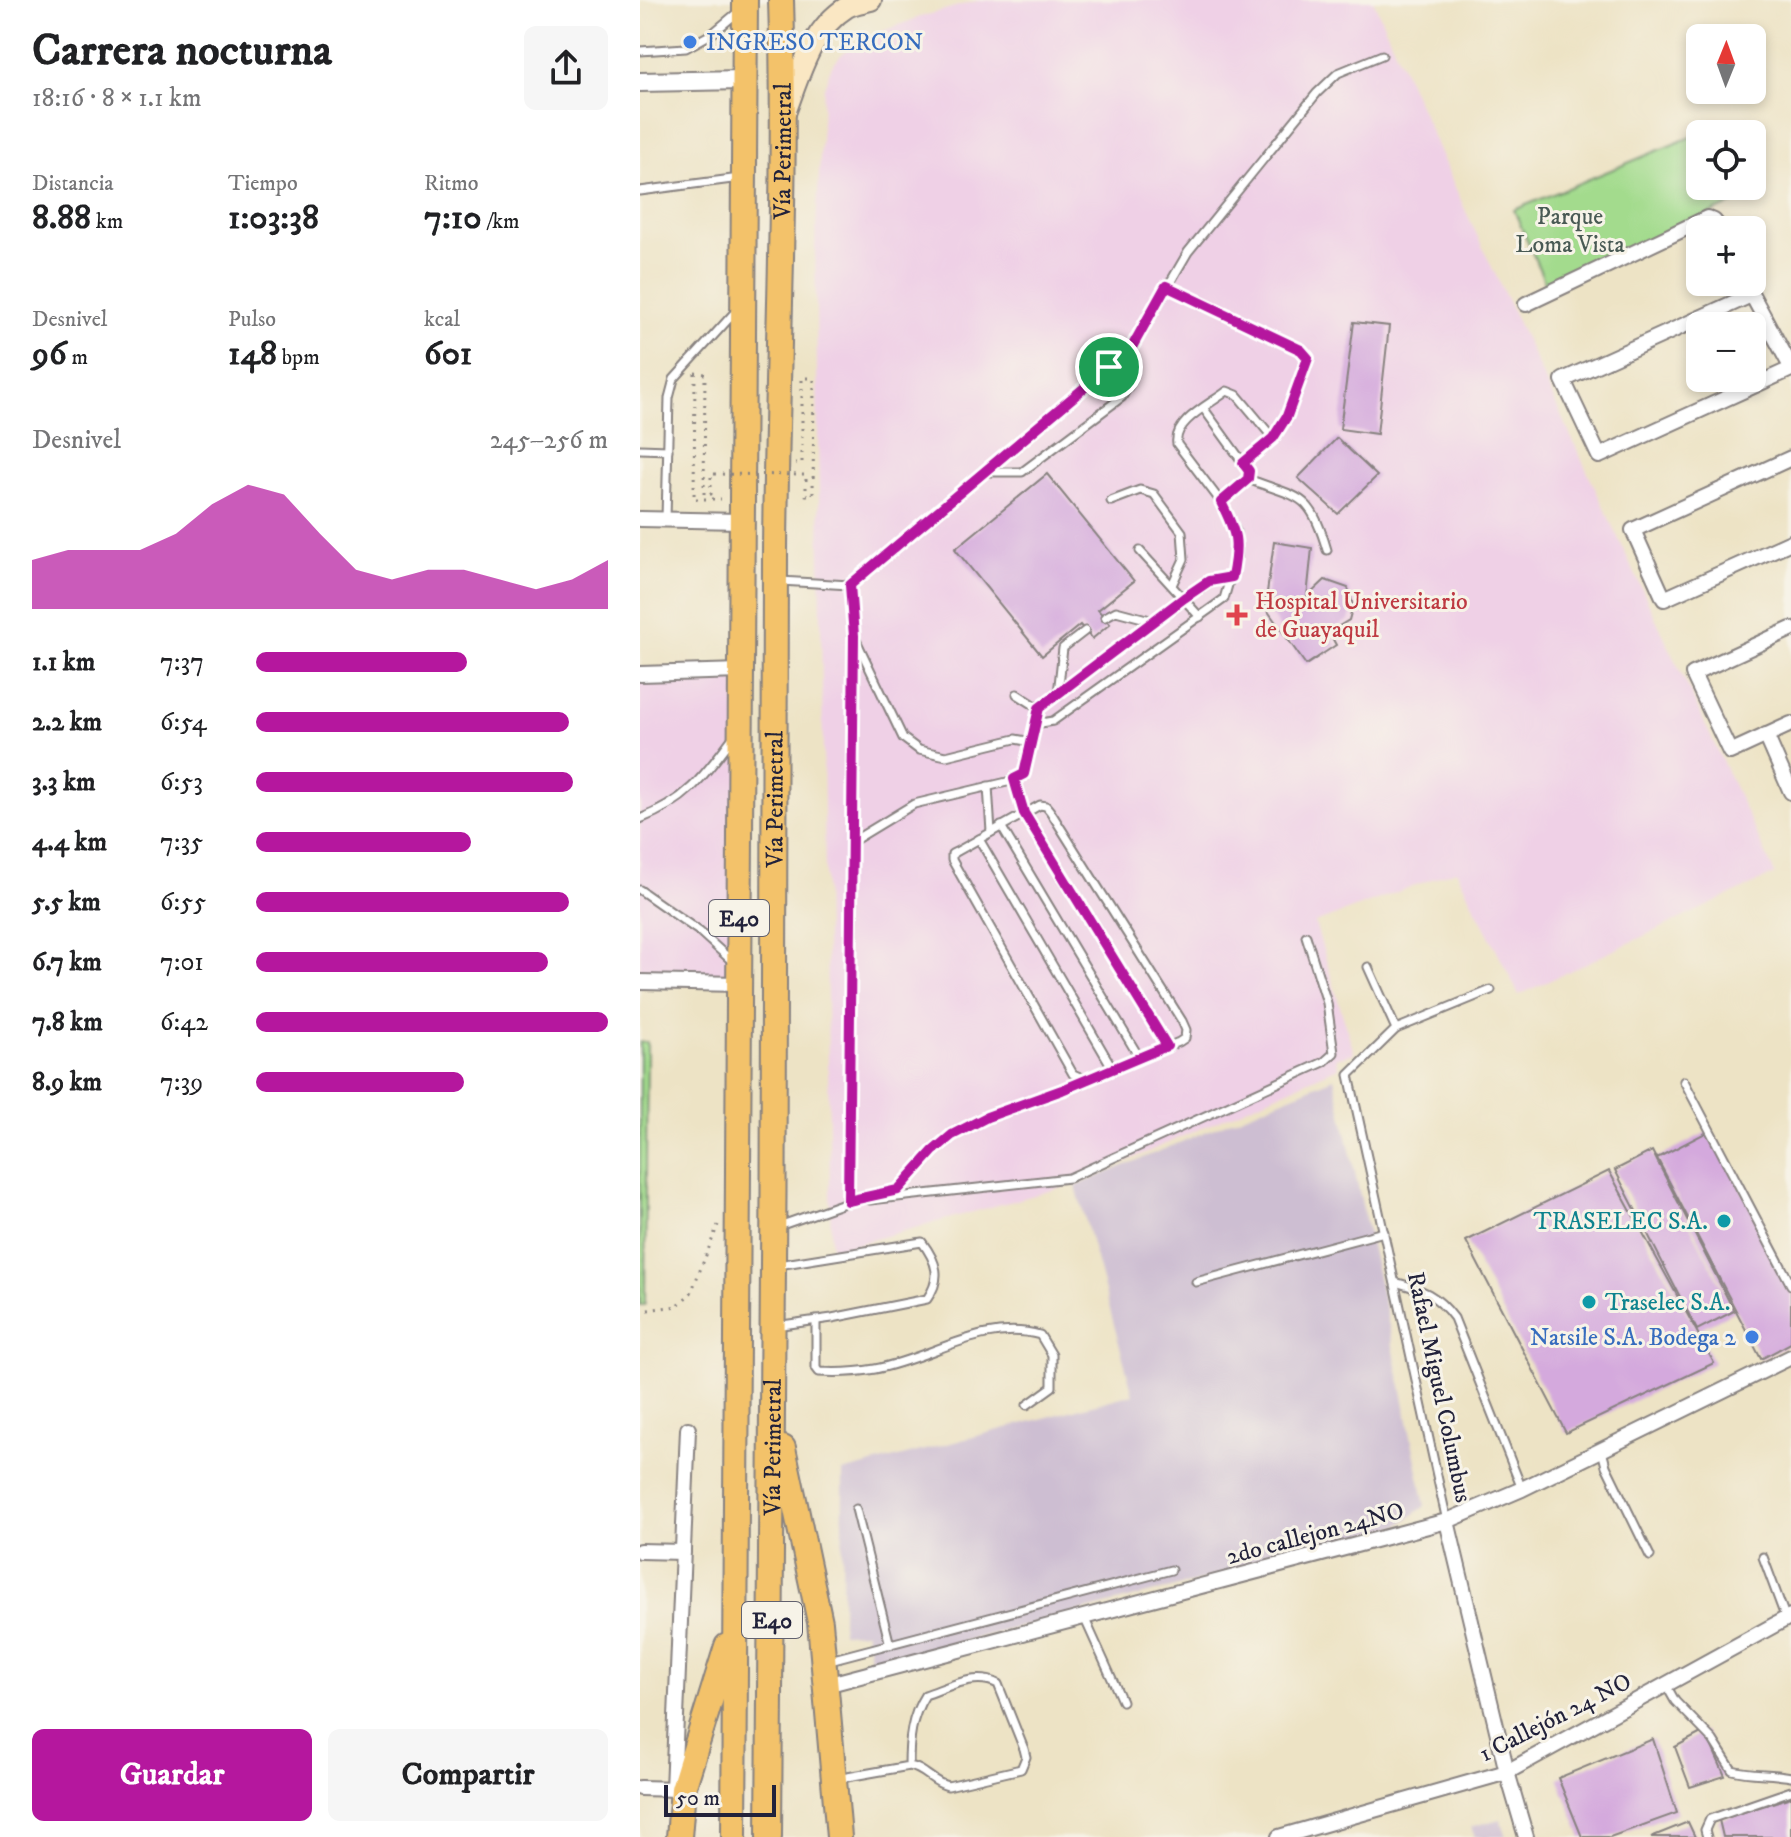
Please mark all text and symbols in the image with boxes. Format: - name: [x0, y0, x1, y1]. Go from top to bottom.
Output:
- text: Carrera nocturna: [32, 24, 332, 79]
- north arrow: [1686, 24, 1766, 104]
- map controls: [1686, 24, 1766, 392]
- button: share: [524, 26, 608, 110]
- place label: INGRESO TERCON: [706, 28, 923, 58]
- marker: INGRESO TERCON: [681, 33, 699, 51]
- text: 18:16 · 8 × 1.1 km: [32, 82, 202, 115]
- street label: Vía Perimetral: [768, 82, 799, 221]
- button: locate: [1686, 120, 1766, 200]
- text: Distancia: [32, 170, 114, 197]
- text: Tiempo: [228, 170, 298, 197]
- text: Ritmo: [424, 170, 478, 197]
- text: 8.88: [32, 197, 91, 239]
- text: 1:03:38: [228, 197, 319, 239]
- text: 7:10: [424, 197, 481, 239]
- park label: Parque Loma Vista: [1515, 202, 1626, 260]
- text: km: [91, 208, 123, 235]
- text: /km: [481, 208, 520, 235]
- button: +: [1686, 216, 1766, 296]
- text: Desnivel: [32, 306, 107, 333]
- text: Pulso: [228, 306, 276, 333]
- text: kcal: [424, 306, 460, 333]
- button: −: [1686, 312, 1766, 392]
- text: 96: [32, 333, 67, 375]
- text: 148: [228, 333, 277, 375]
- text: 601: [424, 333, 472, 375]
- pin: [1075, 333, 1143, 401]
- text: m: [67, 344, 88, 371]
- text: bpm: [277, 344, 320, 371]
- icon: arrive: [1087, 345, 1131, 389]
- text: Desnivel: [32, 424, 121, 457]
- text: 245–256 m: [490, 424, 608, 457]
- place label: Hospital Universitario de Guayaquil: [1255, 587, 1468, 645]
- marker: Hospital Universitario de Guayaquil: [1226, 604, 1248, 626]
- text: 1.1 km: [32, 646, 95, 679]
- text: 7:37: [160, 646, 204, 679]
- text: 2.2 km: [32, 706, 102, 739]
- text: 6:54: [160, 706, 207, 739]
- street label: Vía Perimetral: [760, 730, 791, 869]
- text: 3.3 km: [32, 766, 96, 799]
- text: 6:53: [160, 766, 203, 799]
- text: 4.4 km: [32, 826, 107, 859]
- text: 7:35: [160, 826, 203, 859]
- text: 5.5 km: [32, 886, 101, 919]
- text: 6:55: [160, 886, 206, 919]
- road number: E40: [709, 900, 769, 936]
- text: 6.7 km: [32, 946, 102, 979]
- text: 7:01: [160, 946, 204, 979]
- text: 7.8 km: [32, 1006, 103, 1039]
- text: 6:42: [160, 1006, 208, 1039]
- text: 8.9 km: [32, 1066, 102, 1099]
- text: 7:39: [160, 1066, 203, 1099]
- place label: TRASELEC S.A.: [1533, 1207, 1708, 1237]
- marker: TRASELEC S.A.: [1715, 1212, 1733, 1230]
- street label: Rafael Miguel Columbus: [1400, 1269, 1478, 1505]
- place label: Traselec S.A.: [1605, 1288, 1730, 1318]
- marker: Traselec S.A.: [1580, 1293, 1598, 1311]
- place label: Natsile S.A. Bodega 2: [1530, 1323, 1736, 1353]
- marker: Natsile S.A. Bodega 2: [1743, 1328, 1761, 1346]
- street label: Vía Perimetral: [758, 1378, 789, 1516]
- street label: 2do callejon 24NO: [1223, 1496, 1407, 1572]
- road number: E40: [742, 1602, 802, 1638]
- street label: 1 Callejón 24 NO: [1474, 1667, 1637, 1769]
- button: Guardar: [32, 1729, 312, 1821]
- button: Compartir: [328, 1729, 608, 1821]
- scale bar: [664, 1781, 776, 1817]
- text: 50 m: [676, 1785, 720, 1812]

